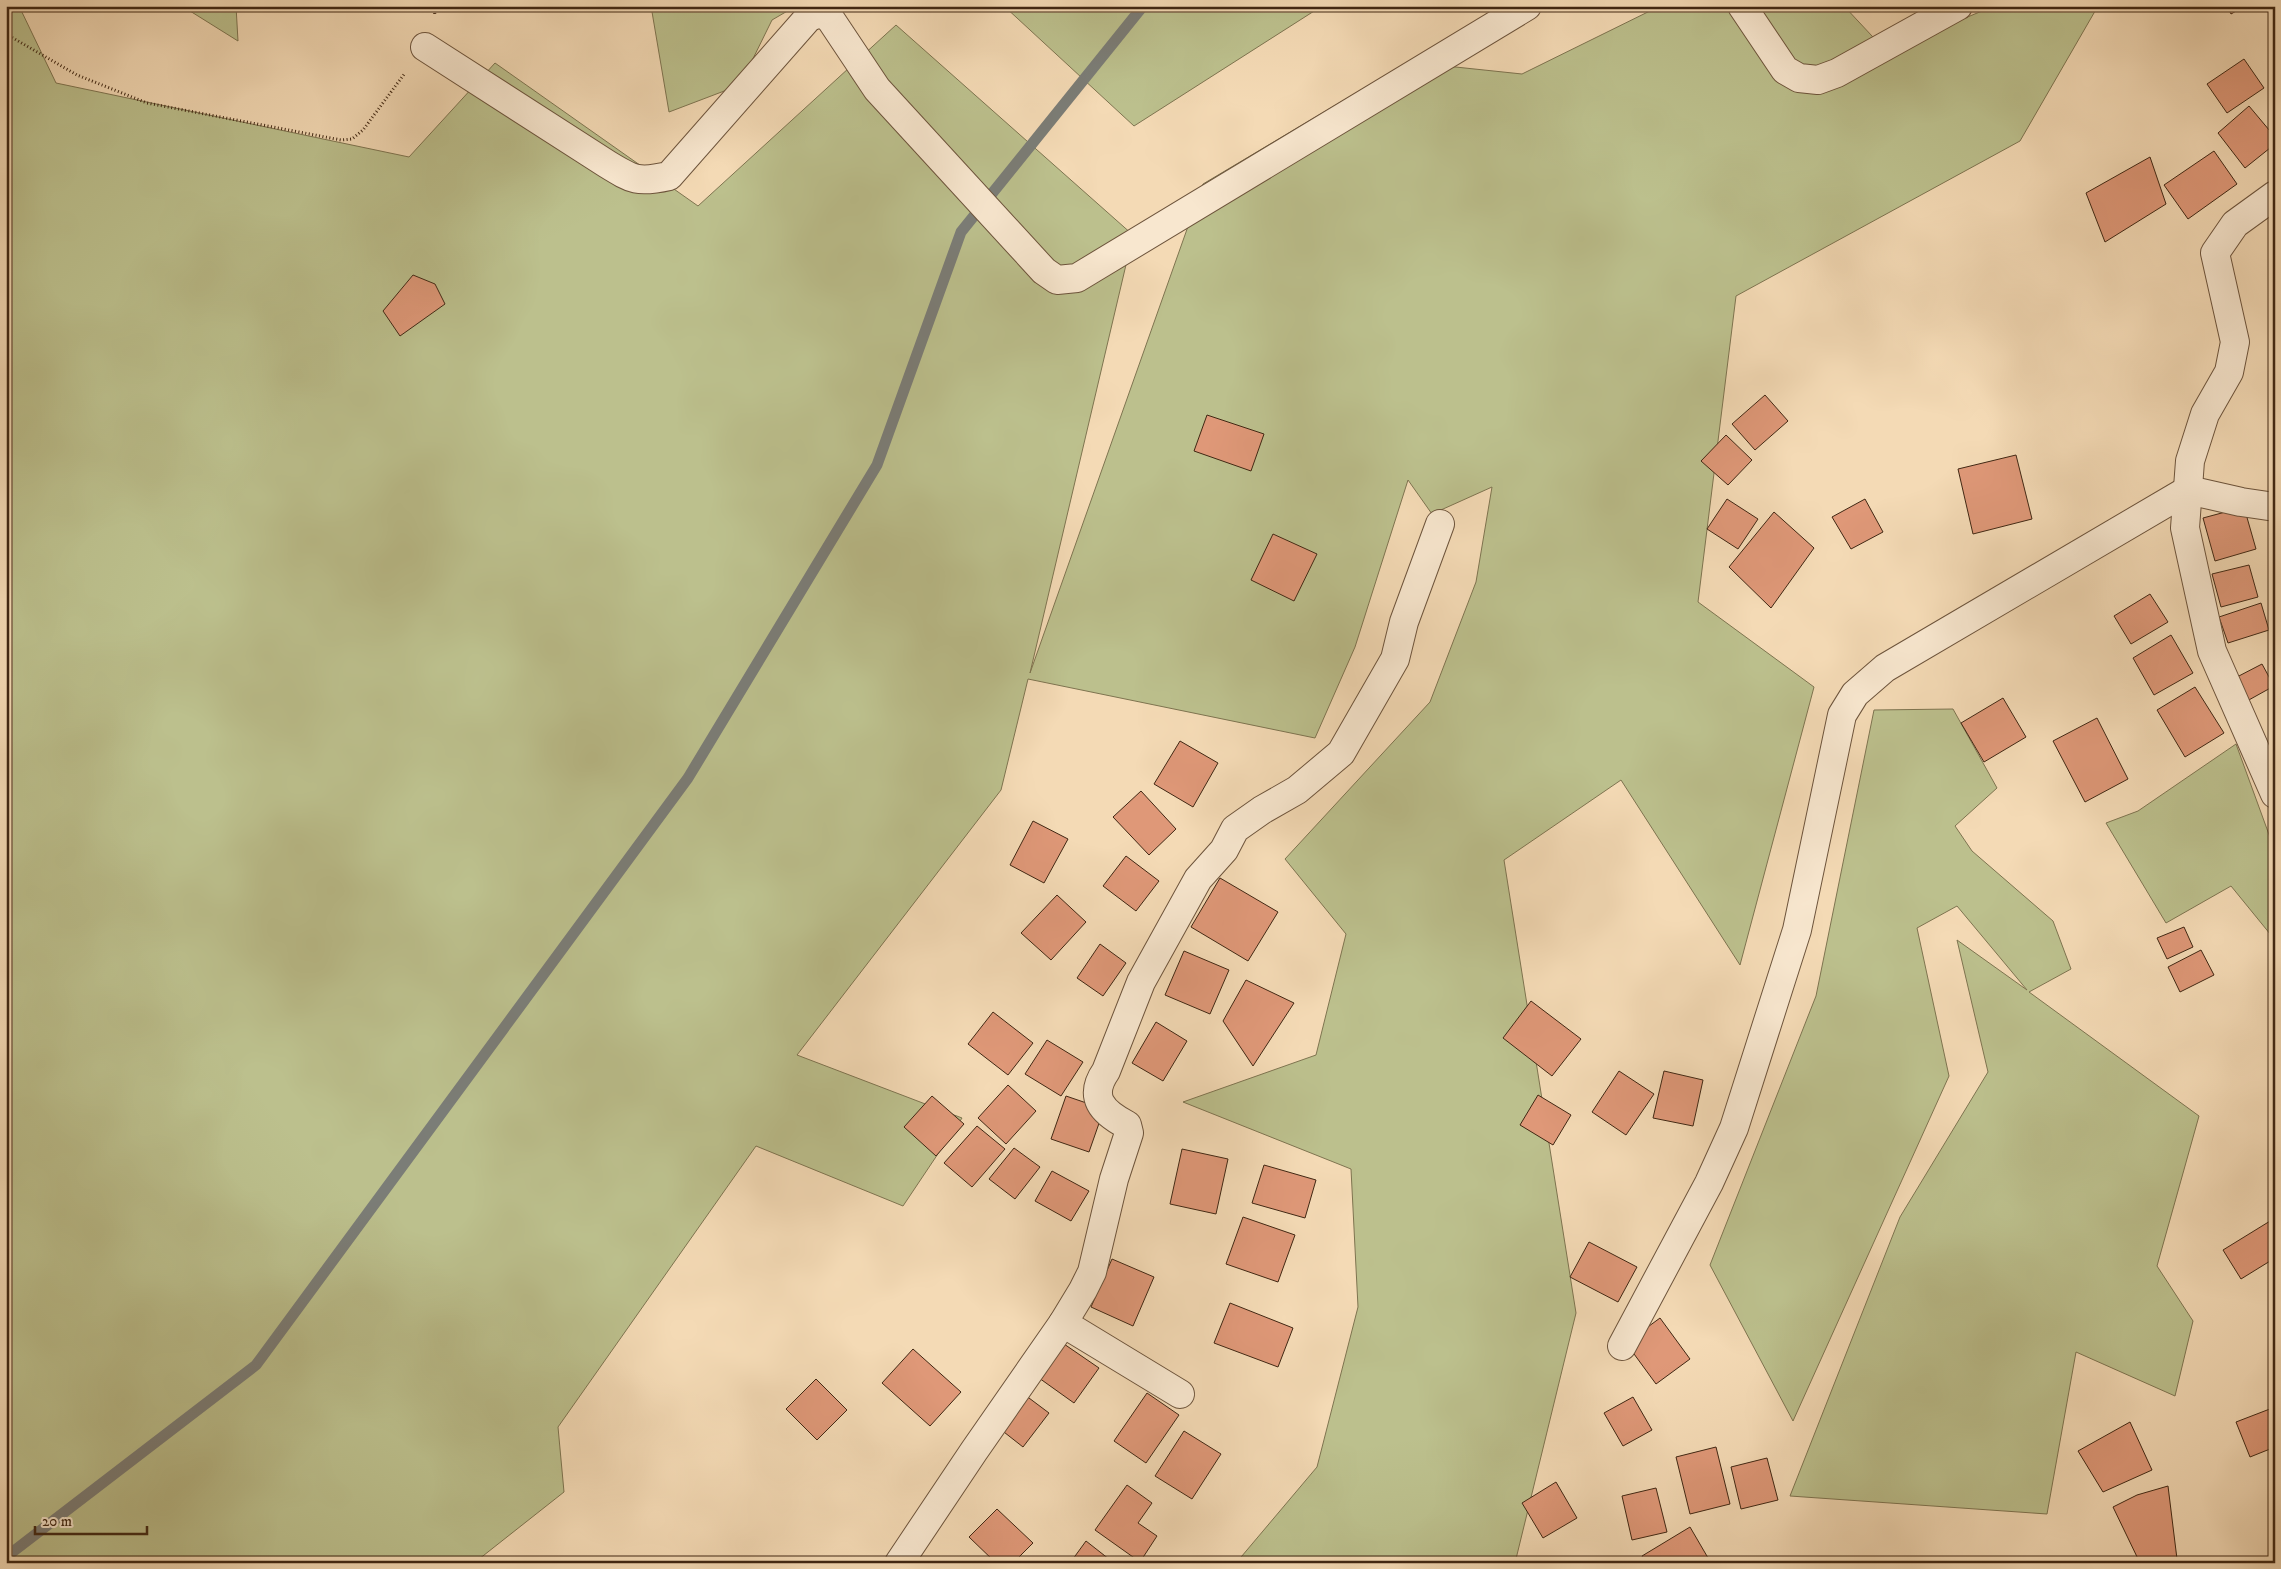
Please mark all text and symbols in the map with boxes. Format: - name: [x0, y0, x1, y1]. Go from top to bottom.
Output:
- scale bar: [35, 1504, 148, 1536]
- text: 20 m: [42, 1512, 72, 1531]

